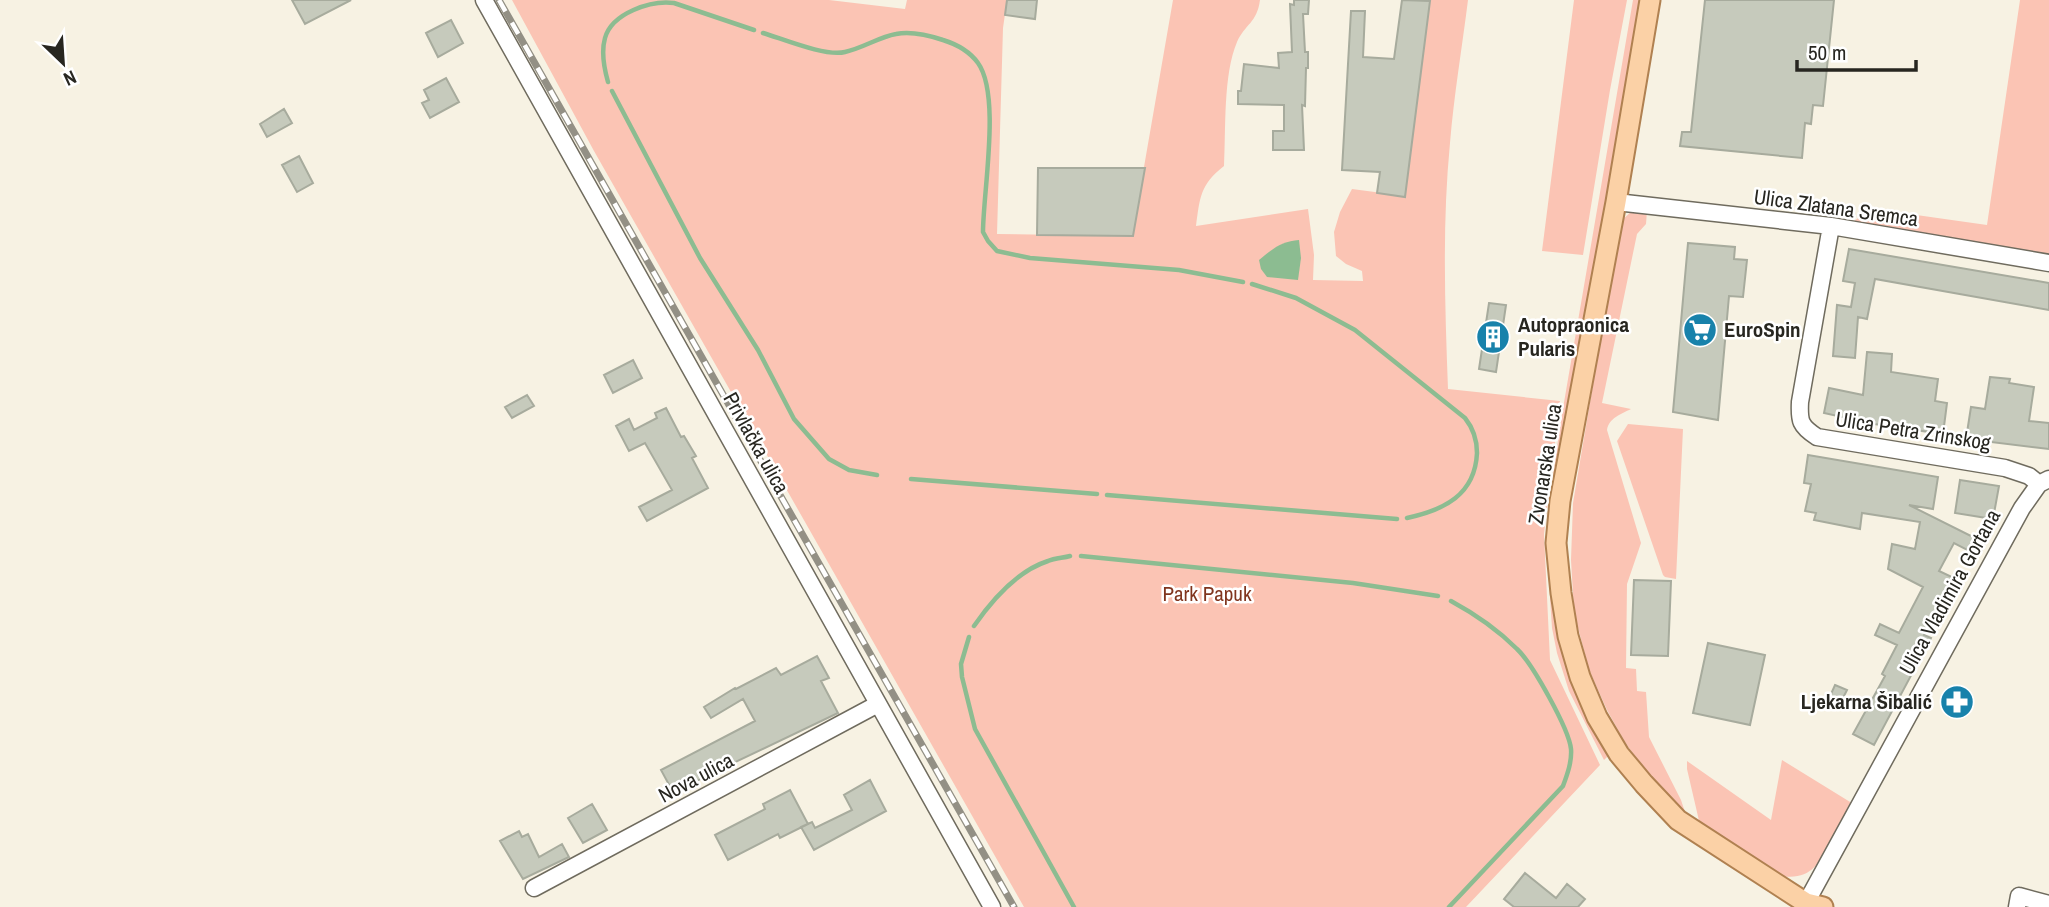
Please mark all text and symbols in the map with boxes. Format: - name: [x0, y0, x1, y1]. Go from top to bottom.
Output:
- north arrow: [28, 28, 98, 98]
- scale bar: [1797, 28, 1916, 72]
- text: 50 m: [1808, 38, 1846, 67]
- text: N: [60, 64, 81, 93]
- street label: Ulica Zlatana Sremca: [1752, 182, 1920, 233]
- place label: Autopraonica Pularis: [1518, 310, 1629, 363]
- supermarket icon: EuroSpin: [1681, 311, 1719, 349]
- place label: EuroSpin: [1724, 315, 1801, 344]
- building icon: Autopraonica Pularis: [1474, 318, 1512, 356]
- street label: Privlačka ulica: [717, 387, 796, 499]
- street label: Zvonarska ulica: [1521, 401, 1568, 526]
- street label: Ulica Petra Zrinskog: [1833, 404, 1993, 457]
- street label: Ulica Vladimira Gortana: [1892, 504, 2007, 680]
- park label: Park Papuk: [1162, 579, 1252, 608]
- pharmacy icon: Ljekarna Šibalić: [1938, 683, 1976, 721]
- place label: Ljekarna Šibalić: [1801, 687, 1932, 716]
- street label: Nova ulica: [653, 745, 739, 809]

